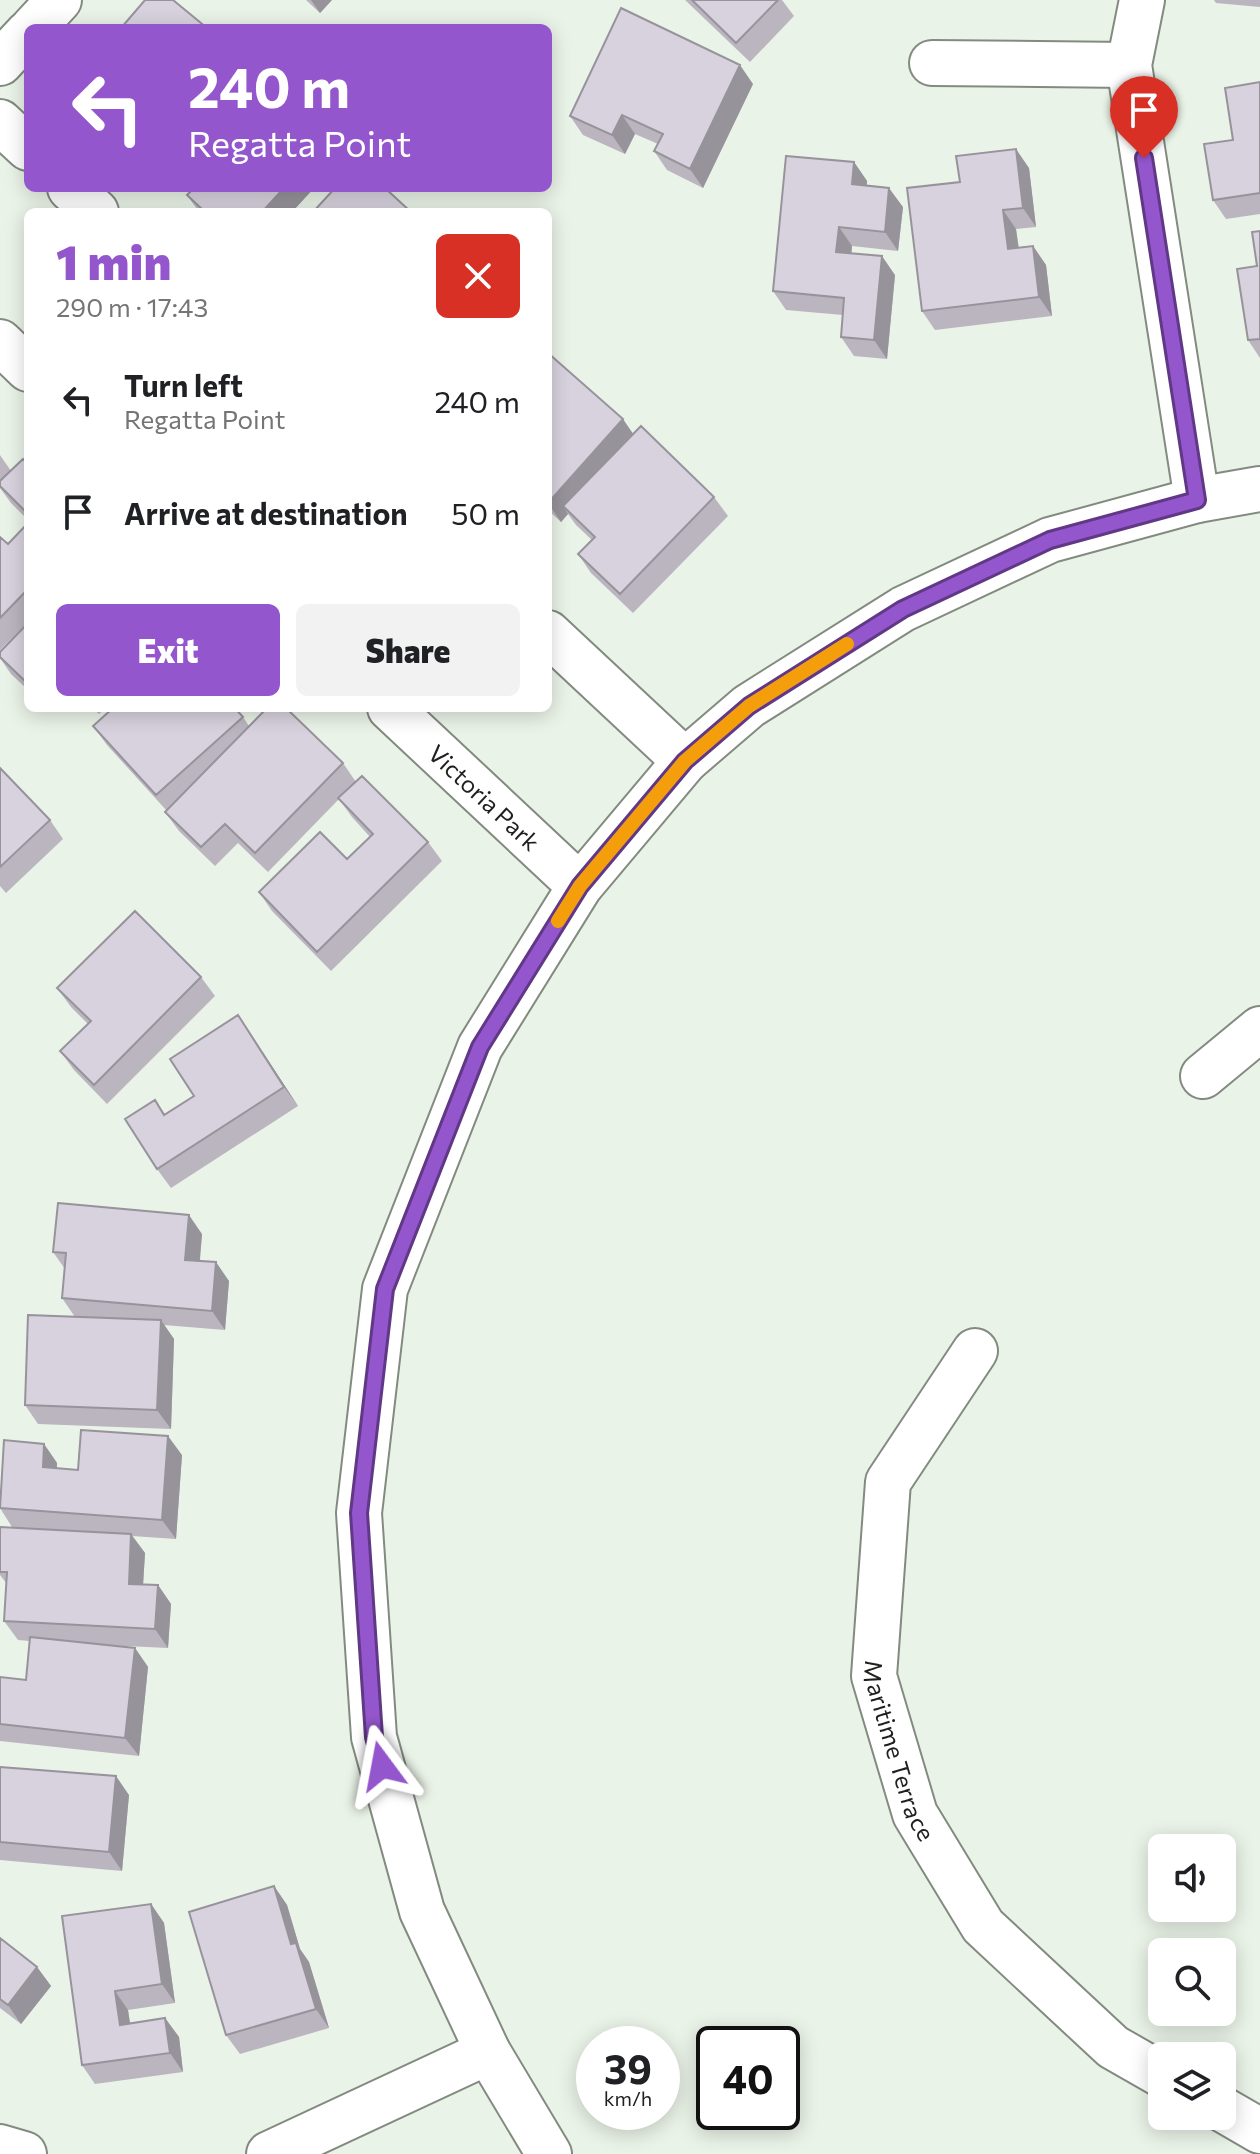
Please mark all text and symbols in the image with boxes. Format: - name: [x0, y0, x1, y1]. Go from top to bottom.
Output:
- text: 240 m: [188, 51, 350, 120]
- icon: left: [56, 56, 160, 160]
- pin: [1110, 76, 1178, 158]
- icon: arrive: [1122, 88, 1166, 132]
- text: Regatta Point: [188, 120, 411, 164]
- text: 1 min: [56, 231, 171, 290]
- button: close: [436, 234, 520, 318]
- text: 290 m · 17:43: [56, 291, 208, 322]
- text: Turn left: [124, 366, 243, 403]
- icon: left: [56, 378, 100, 422]
- text: 240 m: [434, 382, 520, 419]
- text: Regatta Point: [124, 403, 285, 434]
- icon: arrive: [56, 490, 100, 534]
- text: Arrive at destination: [124, 494, 408, 531]
- text: 50 m: [451, 494, 520, 531]
- button: Exit: [56, 604, 280, 696]
- button: Share: [296, 604, 520, 696]
- street label: Victoria Park: [423, 738, 546, 856]
- street label: Maritime Terrace: [859, 1659, 942, 1846]
- position arrow: [340, 1724, 424, 1808]
- map controls: [1148, 1834, 1236, 2130]
- button: sound: [1148, 1834, 1236, 1922]
- button: search: [1148, 1938, 1236, 2026]
- speed limit sign: 40: [696, 2026, 800, 2130]
- button: layers: [1148, 2042, 1236, 2130]
- text: 39: [604, 2043, 652, 2092]
- text: km/h: [604, 2086, 652, 2110]

